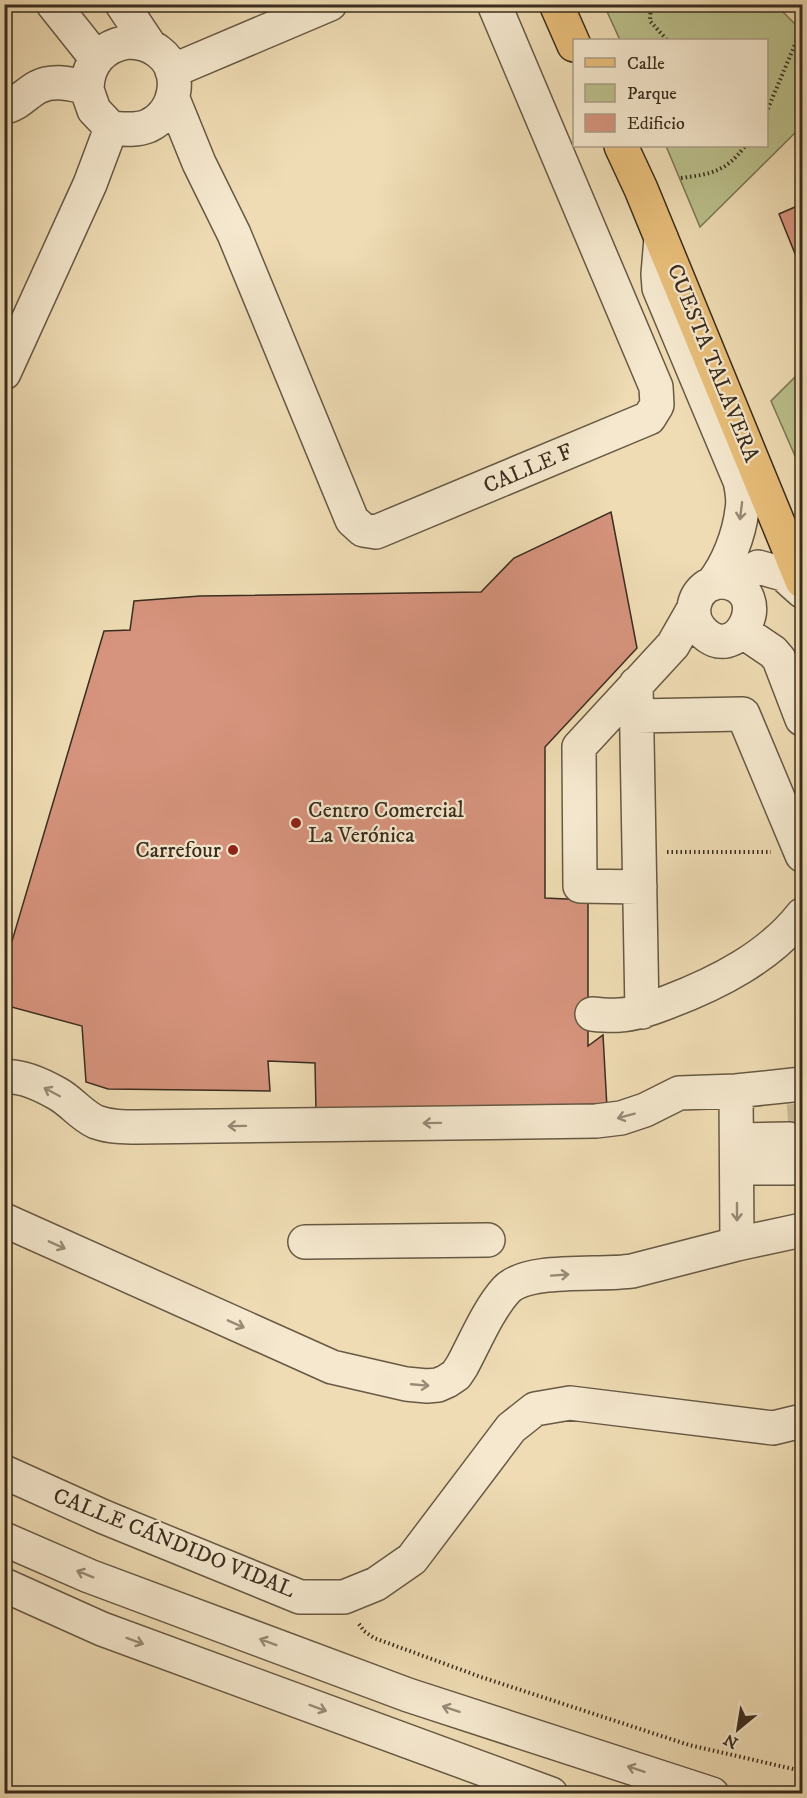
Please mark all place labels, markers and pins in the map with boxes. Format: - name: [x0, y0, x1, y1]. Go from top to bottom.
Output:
- place label: Centro Comercial La Verónica: [308, 797, 464, 849]
- marker: Centro Comercial La Verónica: [289, 816, 303, 830]
- place label: Carrefour: [135, 837, 222, 864]
- marker: Carrefour: [226, 843, 240, 857]

